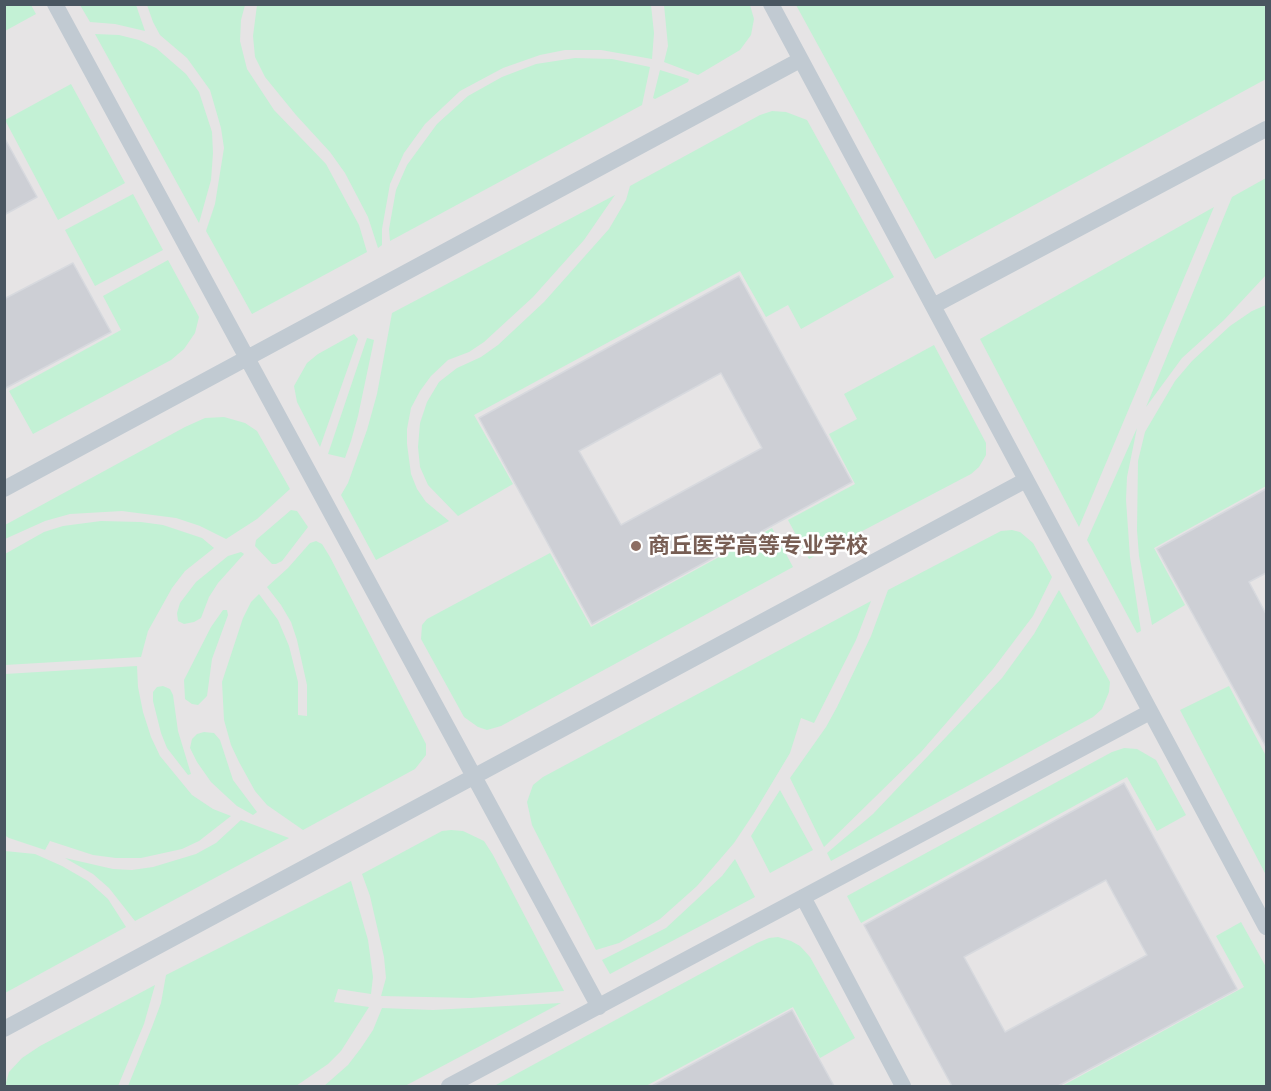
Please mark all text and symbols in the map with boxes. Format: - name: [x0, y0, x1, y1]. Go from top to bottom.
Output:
- place label: 商丘医学高等专业学校: [648, 533, 868, 559]
- marker: 商丘医学高等专业学校: [629, 539, 643, 553]

